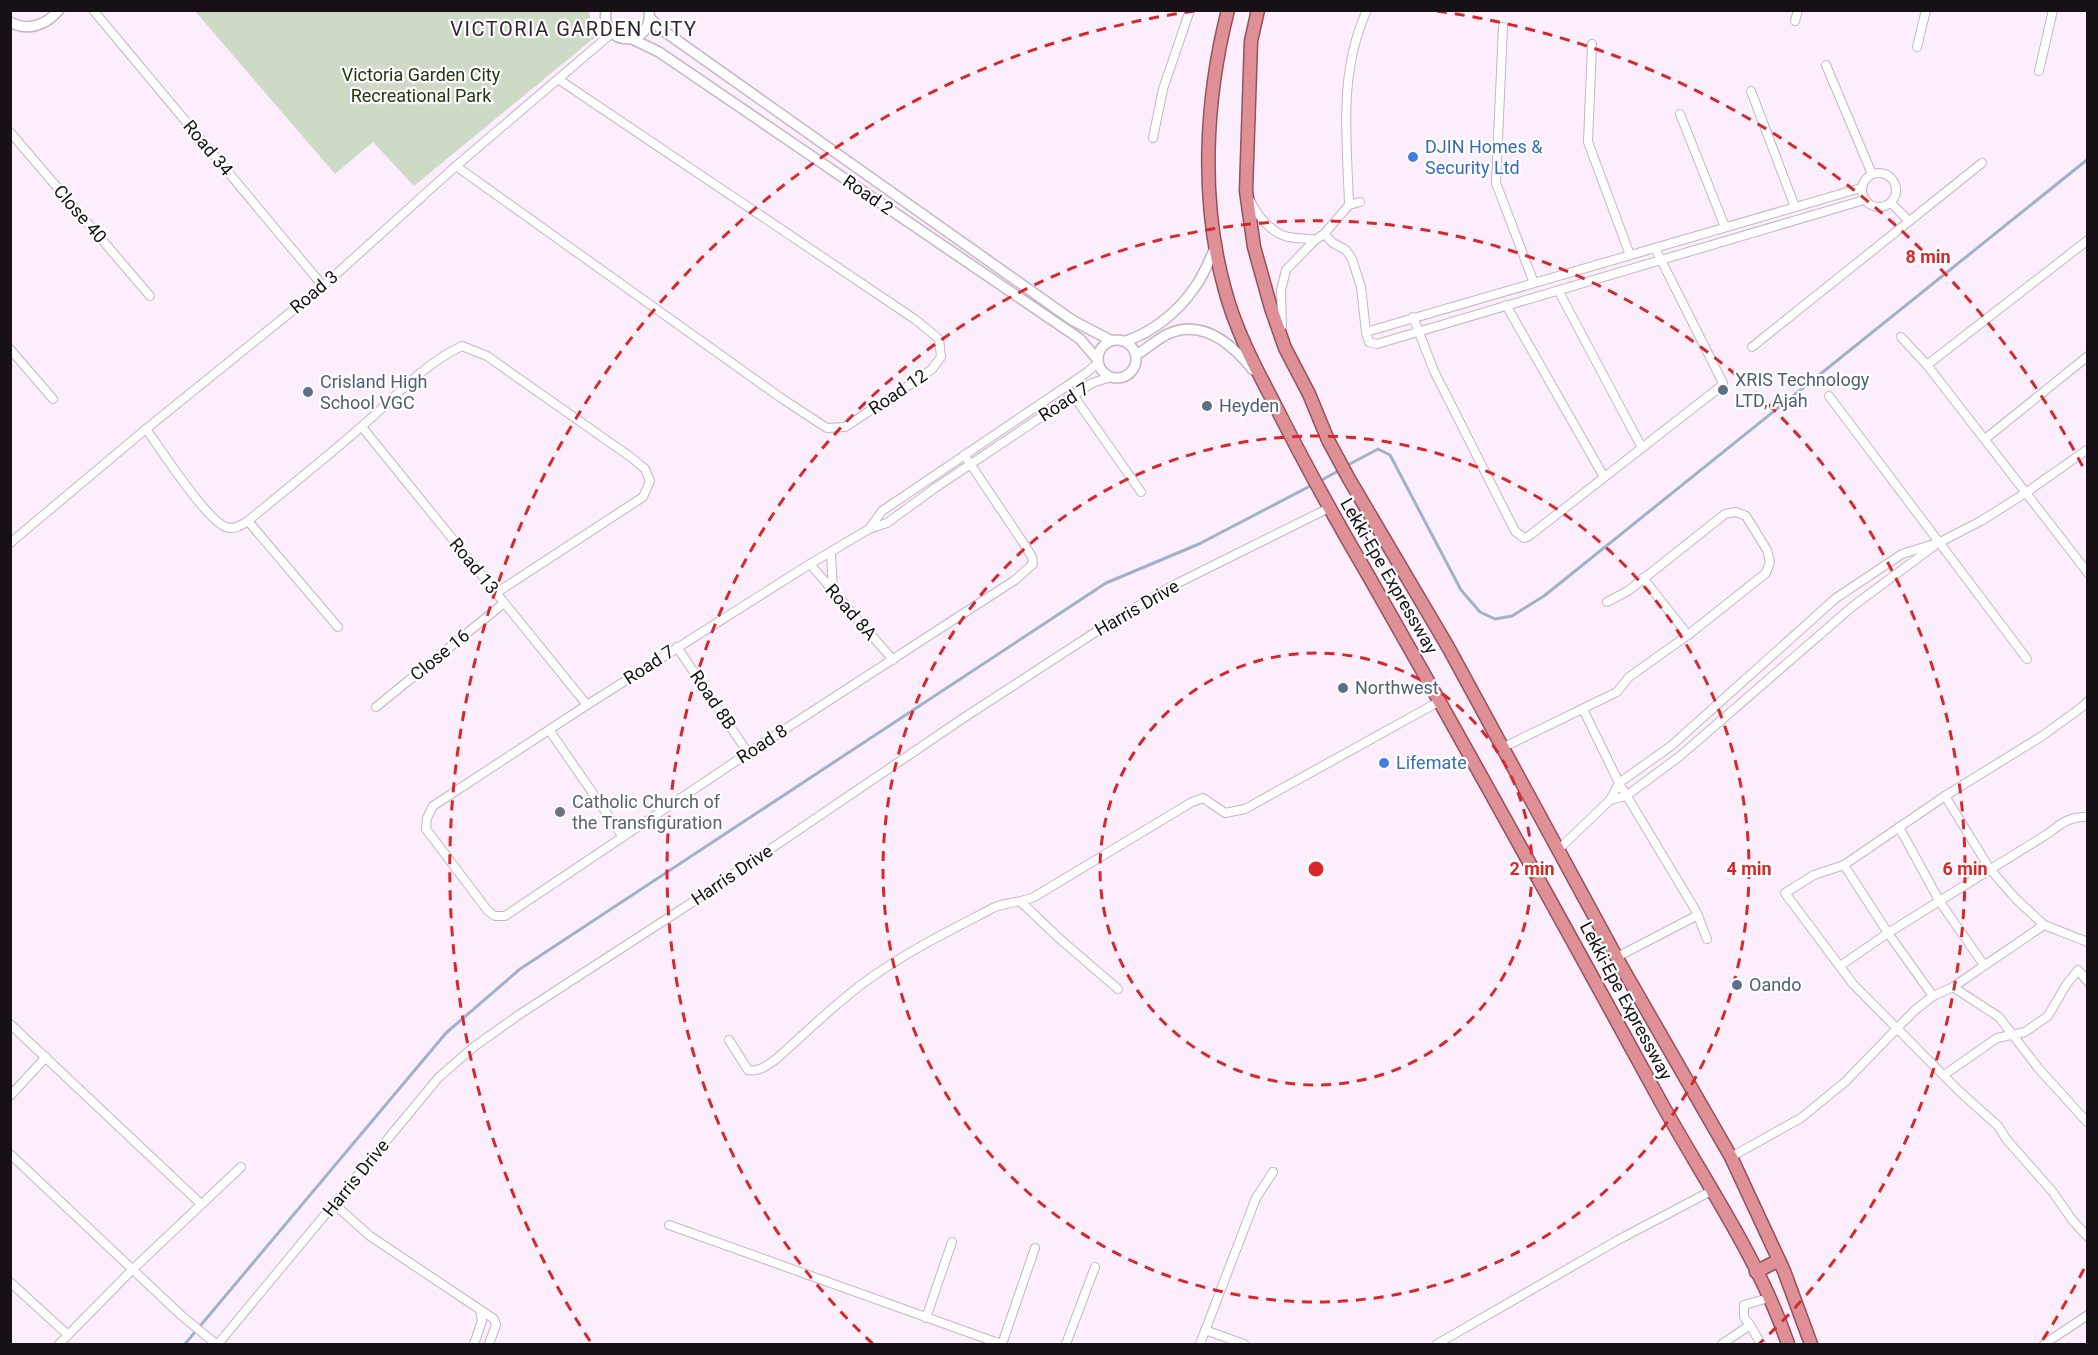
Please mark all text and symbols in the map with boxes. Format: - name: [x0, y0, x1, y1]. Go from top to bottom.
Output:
- district label: VICTORIA GARDEN CITY: [450, 17, 698, 41]
- park label: Victoria Garden City Recreational Park: [342, 64, 501, 106]
- street label: Road 34: [179, 116, 238, 180]
- place label: DJIN Homes & Security Ltd: [1425, 136, 1543, 178]
- marker: DJIN Homes & Security Ltd: [1406, 150, 1420, 164]
- street label: Road 2: [839, 170, 897, 219]
- street label: Close 40: [50, 180, 111, 247]
- text: 8 min: [1905, 246, 1951, 267]
- street label: Road 3: [286, 266, 342, 318]
- street label: Road 12: [864, 364, 931, 419]
- place label: XRIS Technology LTD, Ajah: [1735, 369, 1870, 411]
- place label: Crisland High School VGC: [320, 371, 427, 413]
- street label: Road 7: [1035, 378, 1093, 426]
- marker: XRIS Technology LTD, Ajah: [1716, 383, 1730, 397]
- marker: Crisland High School VGC: [301, 385, 315, 399]
- place label: Heyden: [1219, 395, 1279, 416]
- marker: Heyden: [1200, 399, 1214, 413]
- street label: Lekki-Epe Expressway: [1336, 494, 1443, 658]
- street label: Road 13: [445, 533, 503, 598]
- street label: Harris Drive: [1091, 575, 1182, 640]
- street label: Road 8A: [821, 579, 882, 644]
- street label: Close 16: [406, 624, 473, 685]
- street label: Road 7: [620, 641, 678, 689]
- street label: Road 8B: [686, 666, 741, 733]
- place label: Northwest: [1355, 677, 1439, 698]
- marker: Northwest: [1336, 681, 1350, 695]
- street label: Road 8: [733, 720, 791, 768]
- place label: Lifemate: [1396, 752, 1467, 773]
- marker: Lifemate: [1377, 756, 1391, 770]
- place label: Catholic Church of the Transfiguration: [572, 791, 722, 833]
- marker: Catholic Church of the Transfiguration: [553, 805, 567, 819]
- street label: Harris Drive: [687, 840, 776, 909]
- text: 2 min: [1509, 858, 1555, 879]
- text: 4 min: [1726, 858, 1772, 879]
- text: 6 min: [1942, 858, 1988, 879]
- centre of rings: [1306, 859, 1326, 879]
- street label: Lekki-Epe Expressway: [1576, 918, 1677, 1084]
- place label: Oando: [1749, 974, 1802, 995]
- marker: Oando: [1730, 978, 1744, 992]
- street label: Harris Drive: [318, 1135, 393, 1221]

